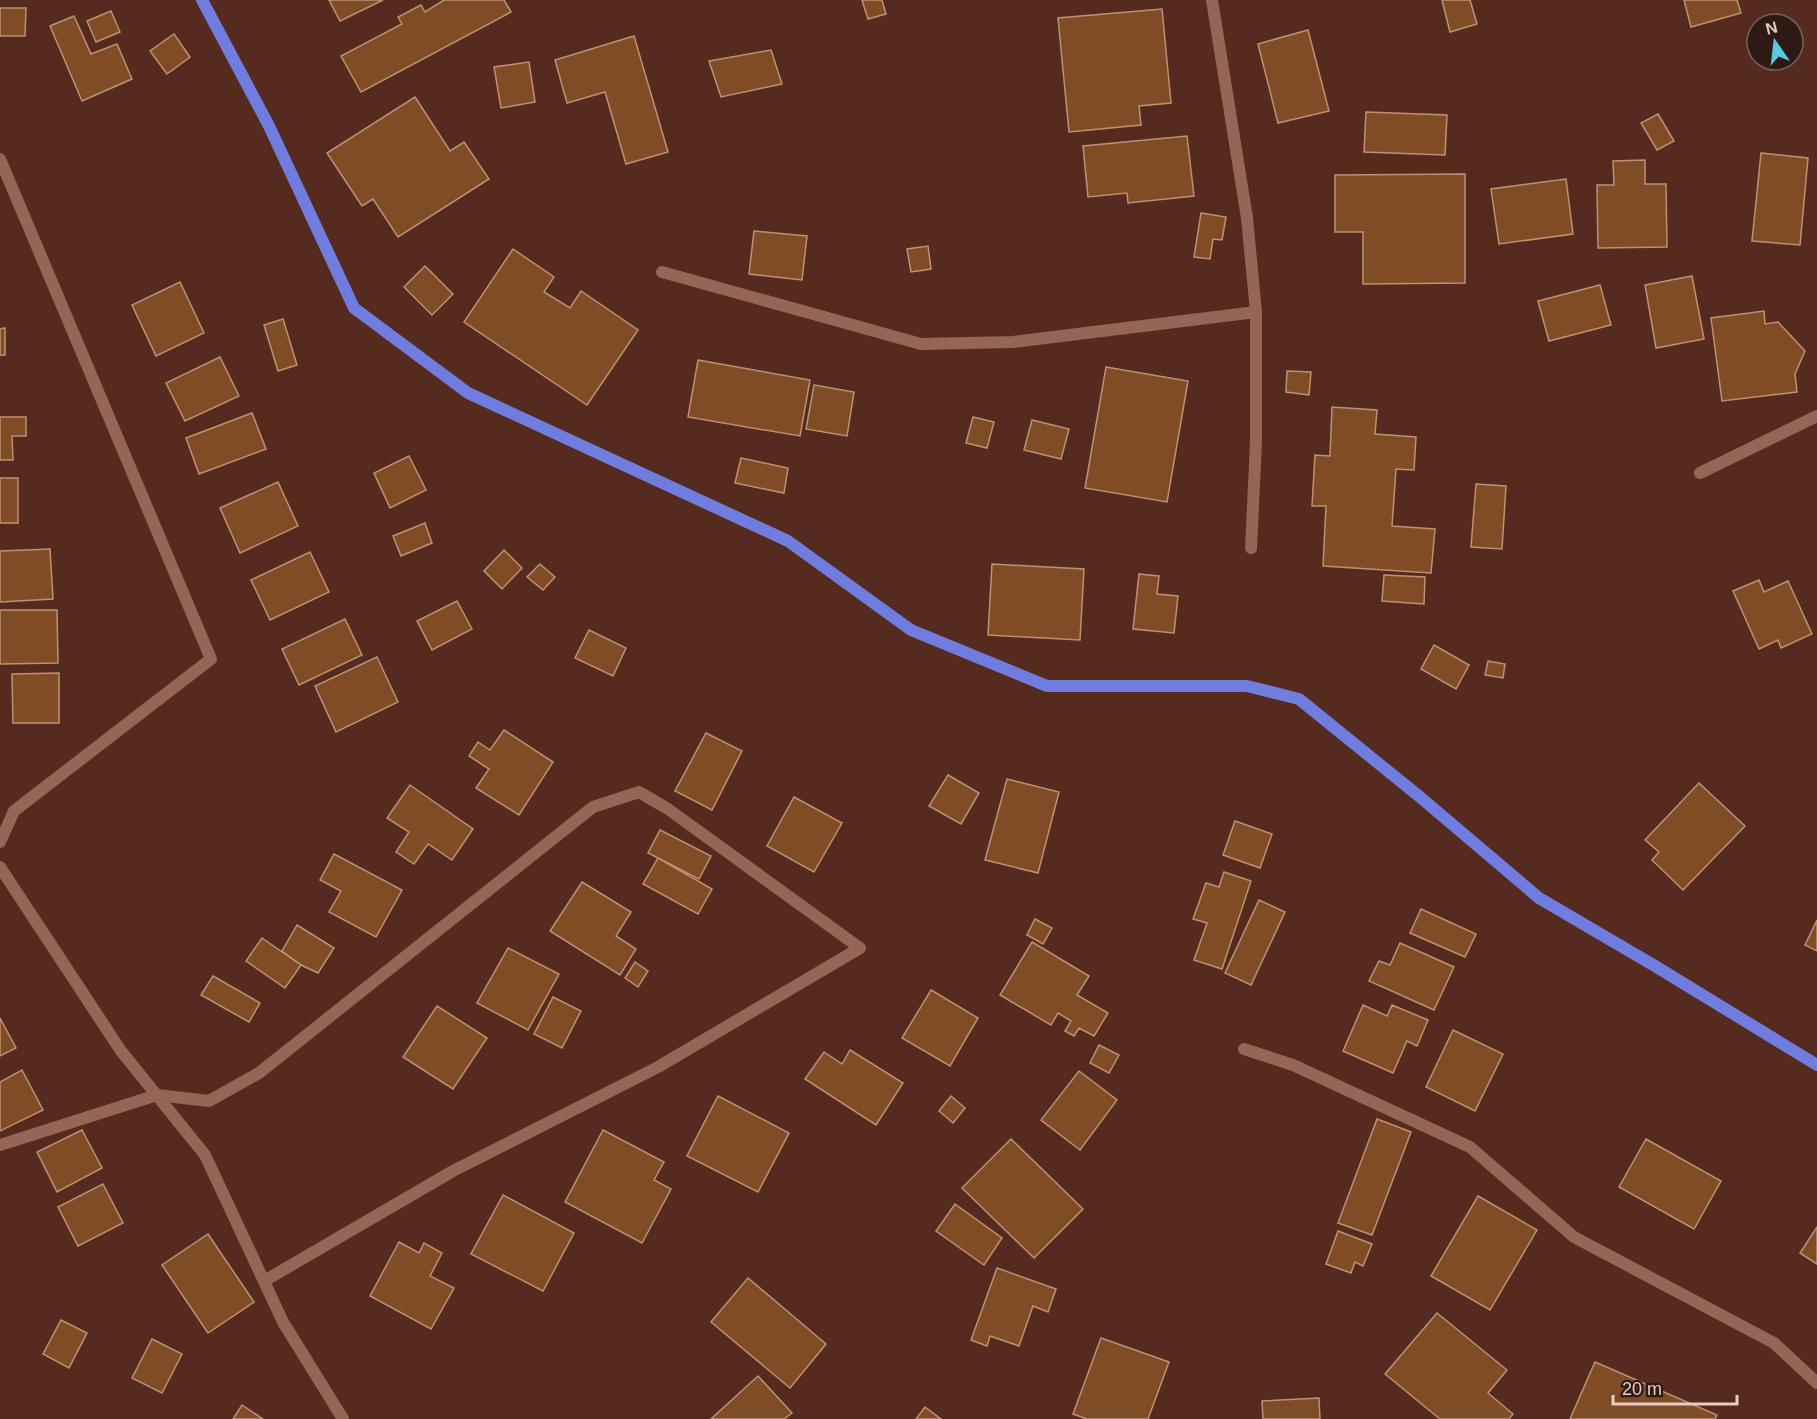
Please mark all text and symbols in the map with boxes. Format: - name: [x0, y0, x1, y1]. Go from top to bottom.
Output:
- north arrow: [1745, 12, 1805, 72]
- text: N: [1764, 18, 1779, 38]
- scale bar: [1613, 1368, 1738, 1406]
- text: 20 m: [1622, 1379, 1662, 1399]

